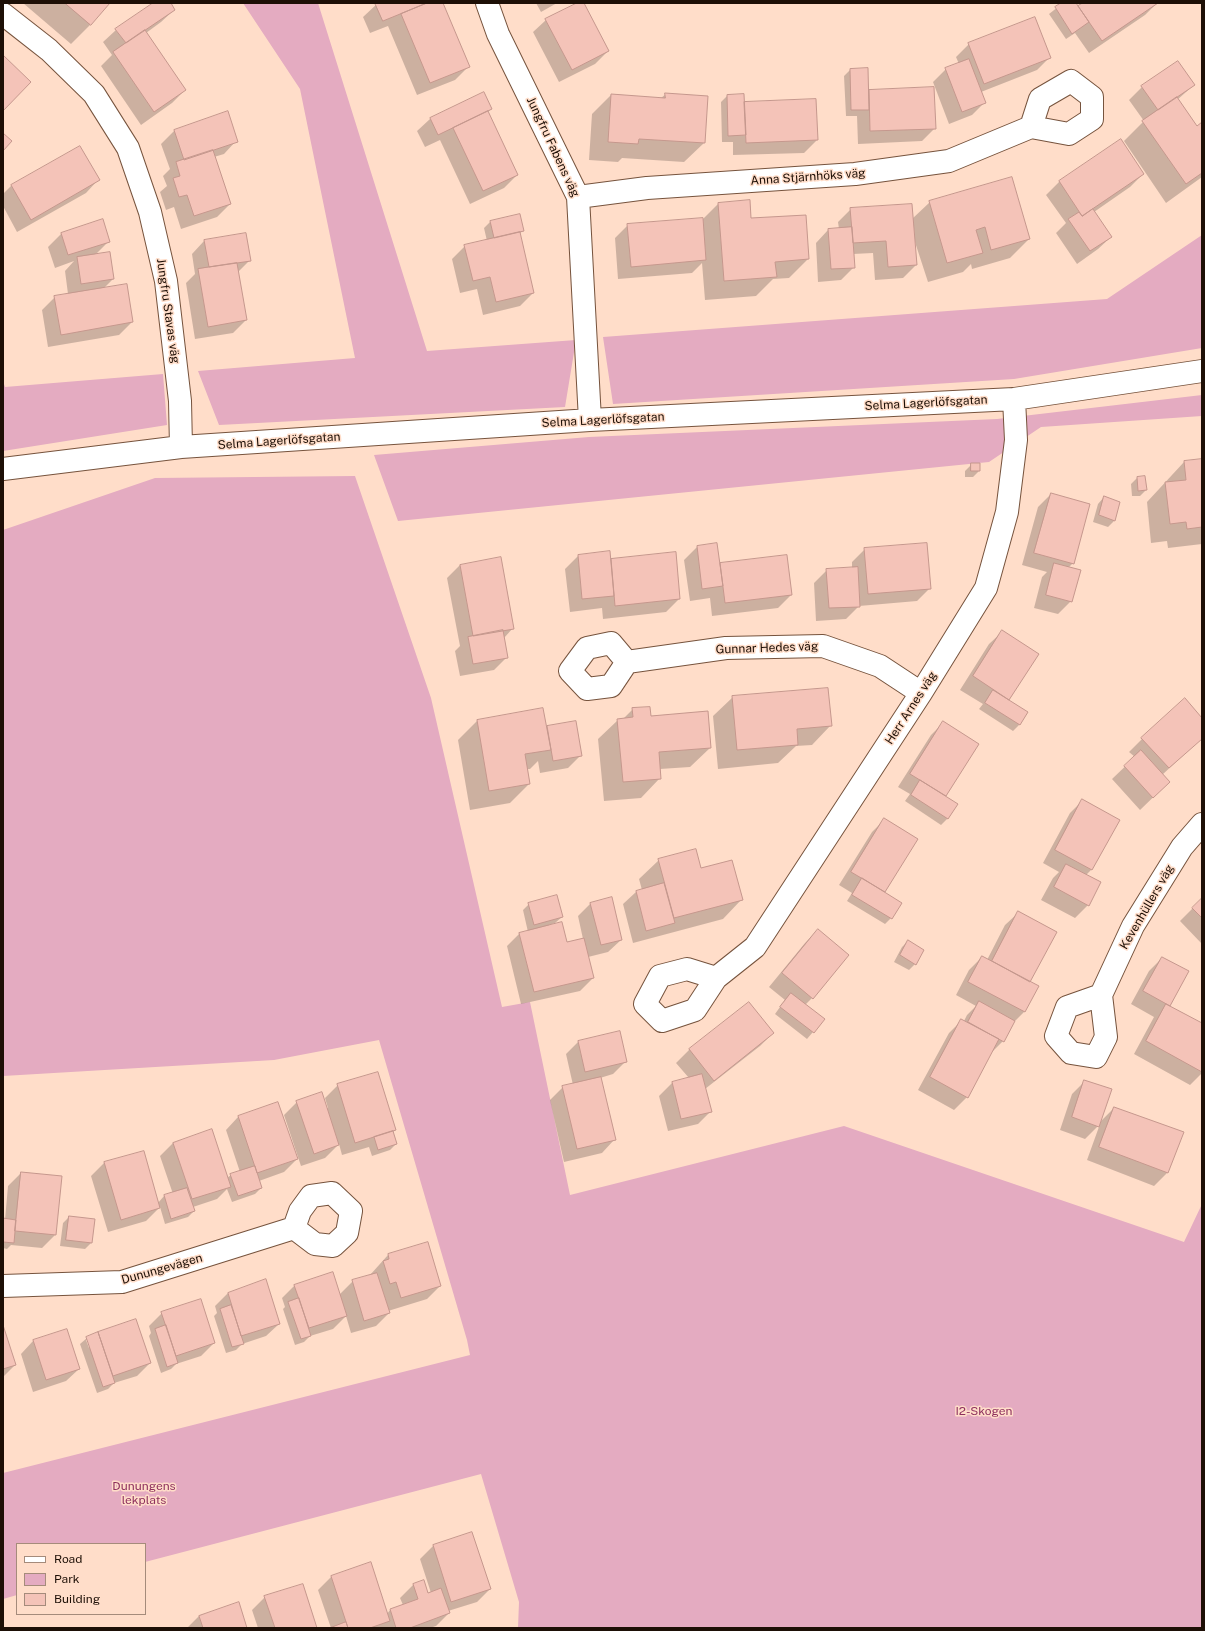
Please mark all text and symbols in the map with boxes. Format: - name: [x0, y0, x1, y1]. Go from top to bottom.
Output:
- street label: Jungfru Fabens väg: [523, 95, 583, 199]
- street label: Anna Stjärnhöks väg: [750, 166, 866, 188]
- street label: Jungfru Stavas väg: [154, 258, 182, 364]
- street label: Selma Lagerlöfsgatan: [864, 393, 988, 413]
- street label: Selma Lagerlöfsgatan: [541, 410, 665, 430]
- street label: Selma Lagerlöfsgatan: [217, 430, 341, 452]
- street label: Gunnar Hedes väg: [715, 639, 819, 657]
- street label: Herr Arnes väg: [882, 669, 940, 747]
- street label: Kevenhüllers väg: [1117, 862, 1177, 952]
- street label: Dunungevägen: [120, 1251, 204, 1287]
- park label: I2-Skogen: [955, 1404, 1013, 1418]
- park label: Dunungens lekplats: [112, 1479, 176, 1507]
- legend: [16, 1543, 146, 1615]
- text: Road: [54, 1552, 82, 1566]
- text: Park: [54, 1572, 80, 1586]
- text: Building: [54, 1592, 100, 1606]

